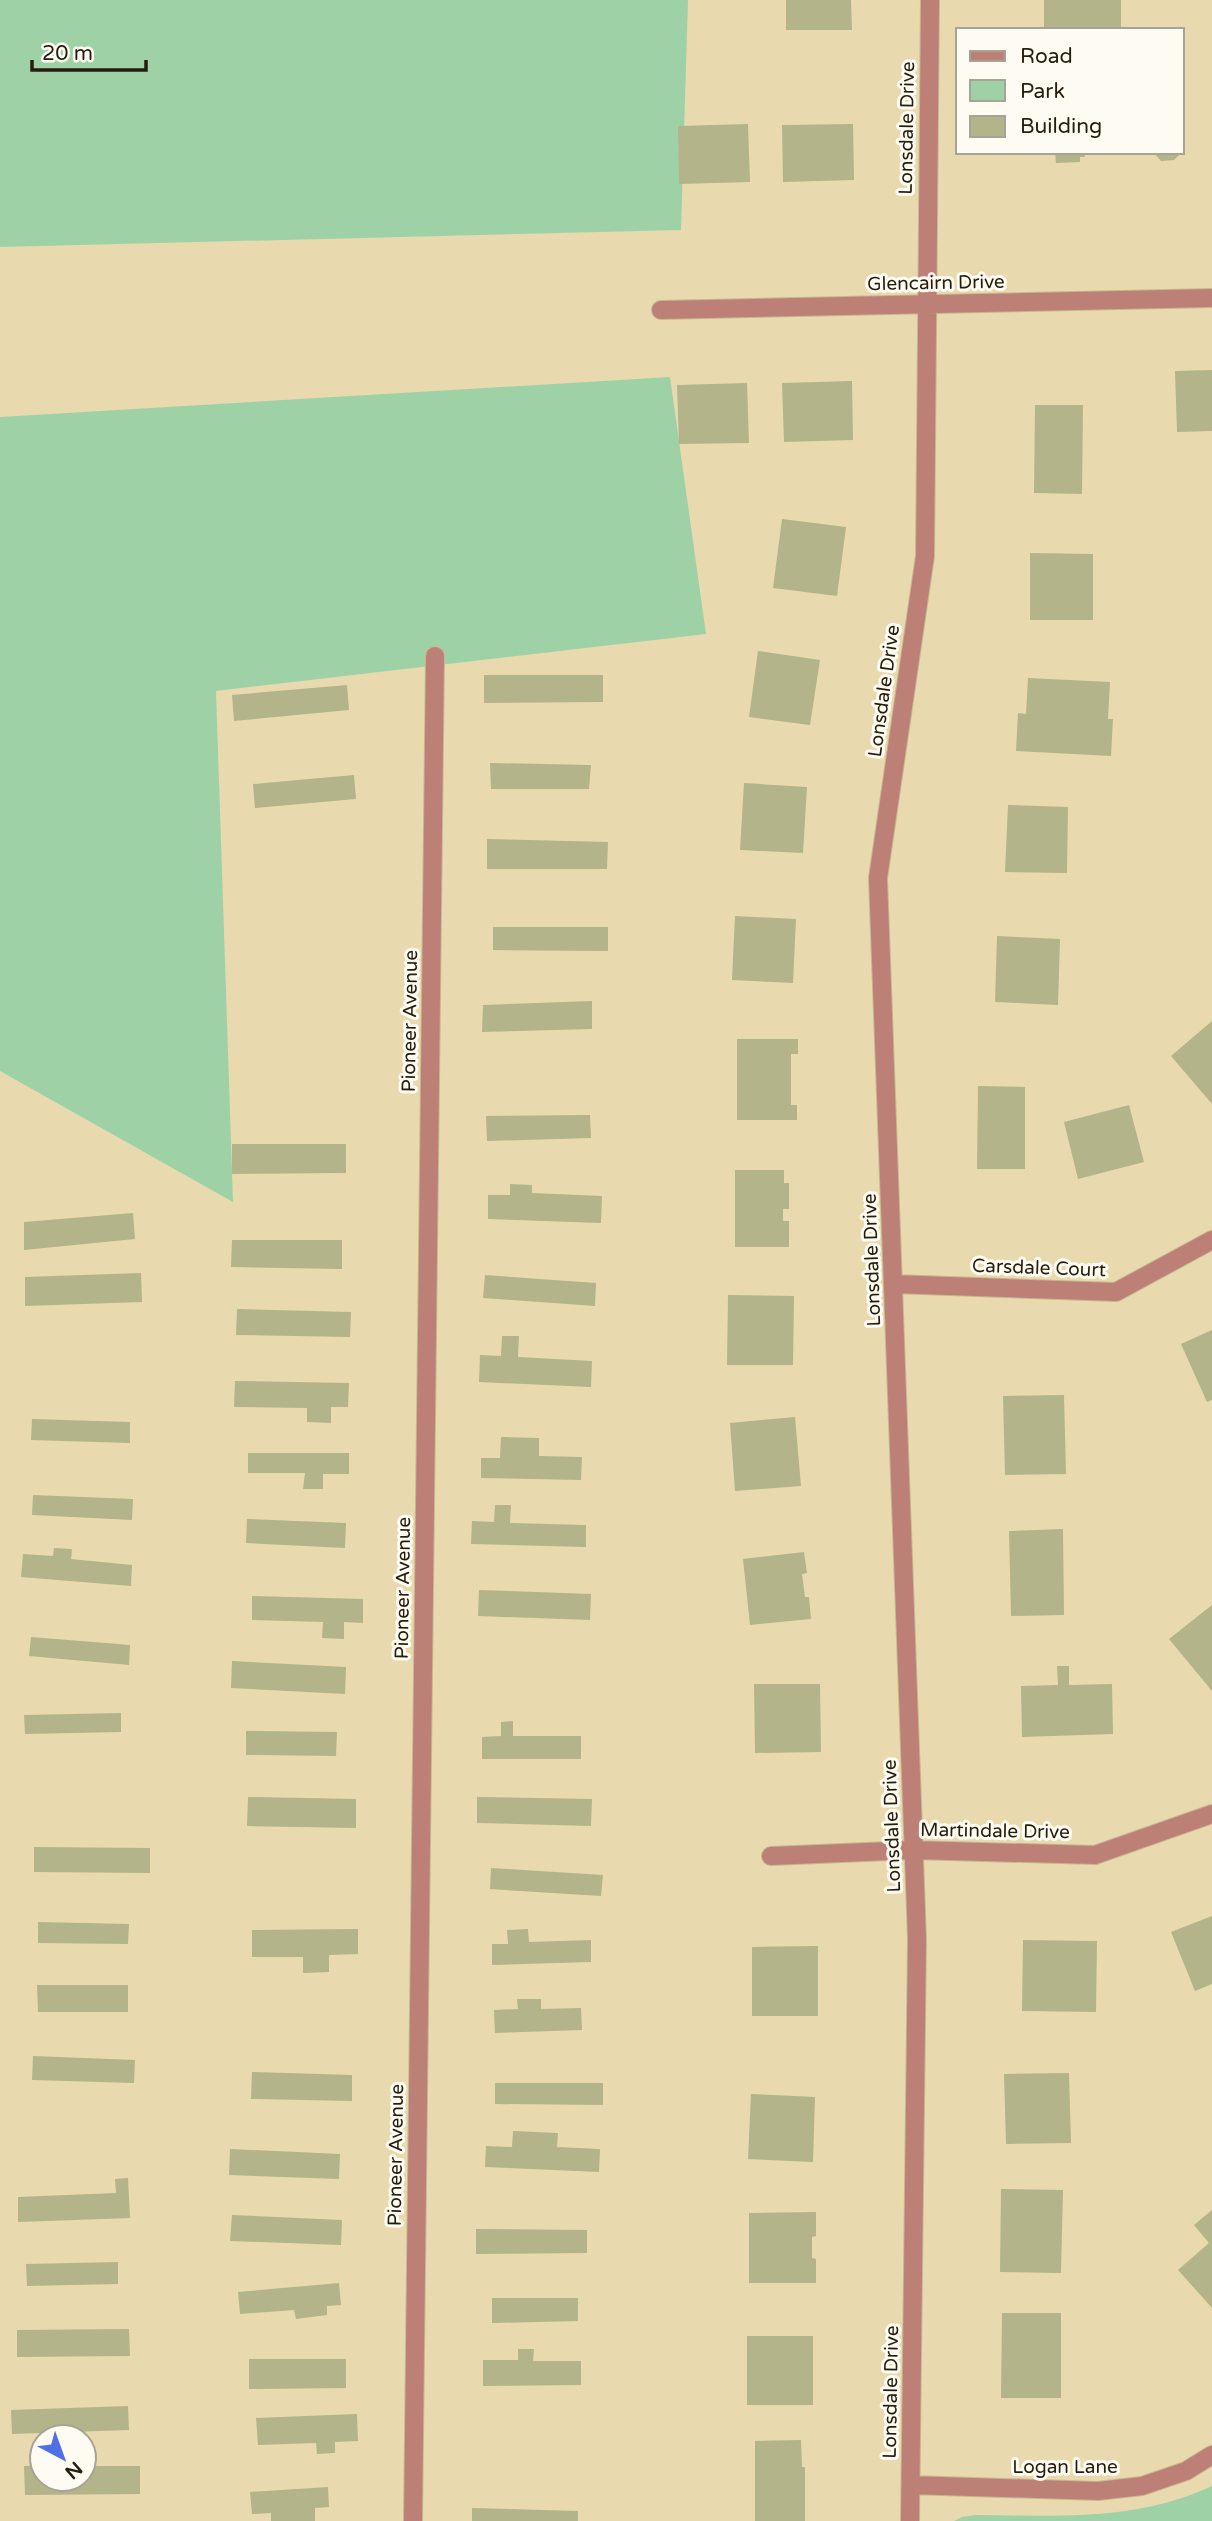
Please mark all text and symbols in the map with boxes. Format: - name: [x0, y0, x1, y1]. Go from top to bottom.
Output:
- scale bar: [32, 28, 145, 72]
- legend: [956, 28, 1184, 154]
- text: 20 m: [42, 41, 93, 66]
- text: Road: [1020, 44, 1073, 69]
- street label: Lonsdale Drive: [895, 61, 919, 195]
- text: Park: [1020, 79, 1065, 104]
- text: Building: [1020, 114, 1102, 139]
- street label: Glencairn Drive: [867, 271, 1005, 295]
- street label: Lonsdale Drive: [864, 624, 904, 758]
- street label: Pioneer Avenue: [398, 950, 422, 1092]
- street label: Lonsdale Drive: [859, 1193, 885, 1327]
- street label: Carsdale Court: [972, 1255, 1106, 1281]
- street label: Pioneer Avenue: [391, 1517, 415, 1659]
- street label: Lonsdale Drive: [879, 1759, 905, 1893]
- street label: Martindale Drive: [920, 1819, 1070, 1843]
- street label: Pioneer Avenue: [384, 2084, 408, 2226]
- street label: Lonsdale Drive: [879, 2325, 903, 2459]
- north arrow: [28, 2423, 98, 2493]
- street label: Logan Lane: [1012, 2456, 1118, 2478]
- text: N: [61, 2457, 86, 2483]

